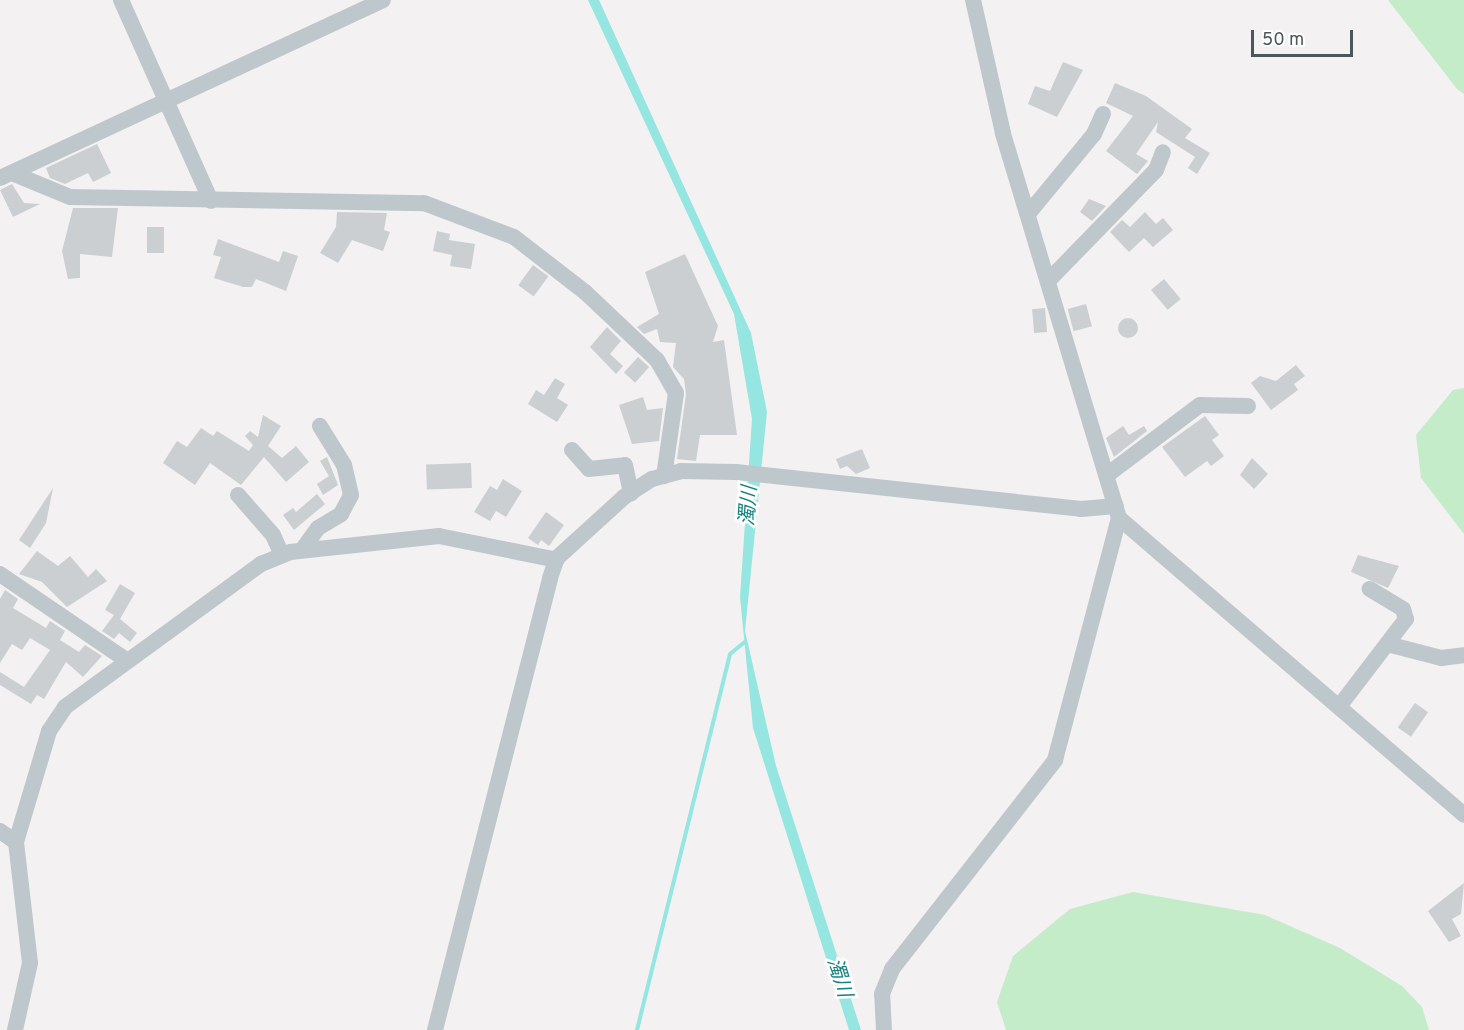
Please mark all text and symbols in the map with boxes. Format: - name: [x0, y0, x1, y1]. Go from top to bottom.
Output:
- scale bar: [1254, 18, 1356, 56]
- text: 50 m: [1262, 29, 1304, 52]
- water label: 濁川: [737, 485, 763, 527]
- water label: 濁川: [821, 955, 855, 1001]

